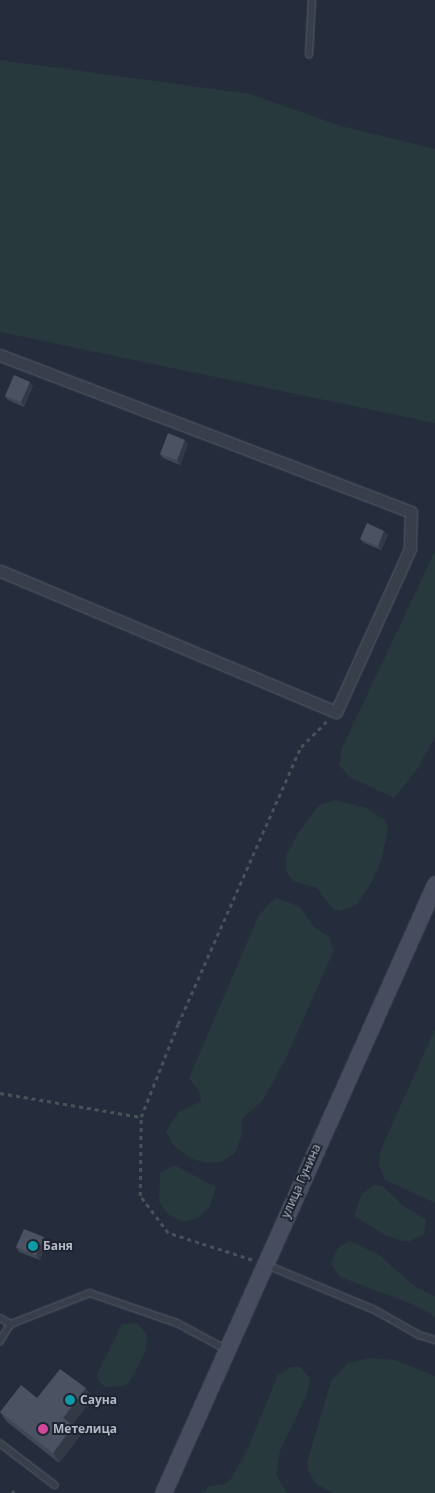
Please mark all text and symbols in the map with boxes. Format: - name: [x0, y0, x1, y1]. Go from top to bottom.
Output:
- street label: улица Гунина: [278, 1142, 324, 1220]
- place label: Баня: [43, 1239, 73, 1253]
- marker: Баня: [27, 1240, 39, 1252]
- place label: Сауна: [80, 1393, 117, 1407]
- marker: Сауна: [64, 1394, 76, 1406]
- place label: Метелица: [53, 1422, 117, 1436]
- marker: Метелица: [37, 1423, 49, 1435]

